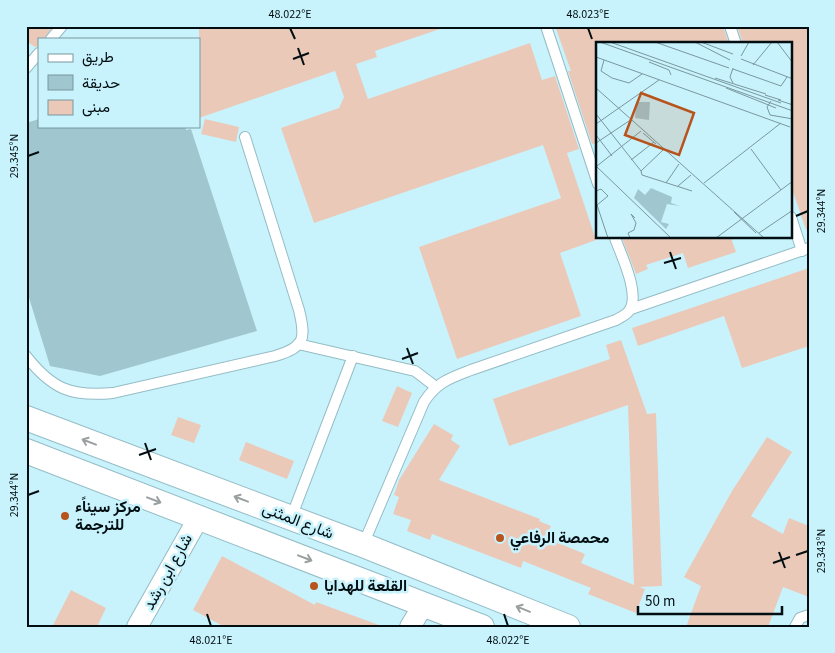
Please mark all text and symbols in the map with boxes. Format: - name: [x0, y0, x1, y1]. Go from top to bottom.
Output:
- text: 48.022°E: [268, 6, 312, 23]
- text: 48.023°E: [566, 6, 610, 23]
- legend: [38, 38, 200, 128]
- inset map: [596, 42, 792, 239]
- text: طريق: [82, 47, 114, 68]
- text: حديقة: [82, 73, 120, 94]
- text: مبنى: [82, 97, 110, 118]
- text: 29.345°N: [6, 134, 23, 178]
- text: 29.344°N: [813, 189, 830, 233]
- one-way arrow: [82, 437, 97, 446]
- text: 29.344°N: [6, 473, 23, 517]
- one-way arrow: [234, 494, 249, 503]
- place label: مركز سيناًء للترجمة: [75, 496, 141, 536]
- one-way arrow: [145, 496, 161, 505]
- street label: شارع المثنى: [259, 497, 337, 545]
- marker: مركز سيناًء للترجمة: [59, 510, 71, 522]
- place label: محمصة الرفاعي: [510, 527, 610, 551]
- text: 29.343°N: [813, 529, 830, 573]
- street label: شارع ابن رشد: [138, 530, 198, 614]
- marker: محمصة الرفاعي: [494, 532, 506, 544]
- one-way arrow: [297, 554, 312, 563]
- place label: القلعة للهدايا: [324, 575, 407, 597]
- marker: القلعة للهدايا: [308, 580, 320, 592]
- scale bar: [638, 583, 781, 615]
- text: 50 m: [645, 591, 675, 612]
- one-way arrow: [516, 604, 531, 613]
- text: 48.021°E: [189, 632, 233, 649]
- text: 48.022°E: [486, 632, 530, 649]

